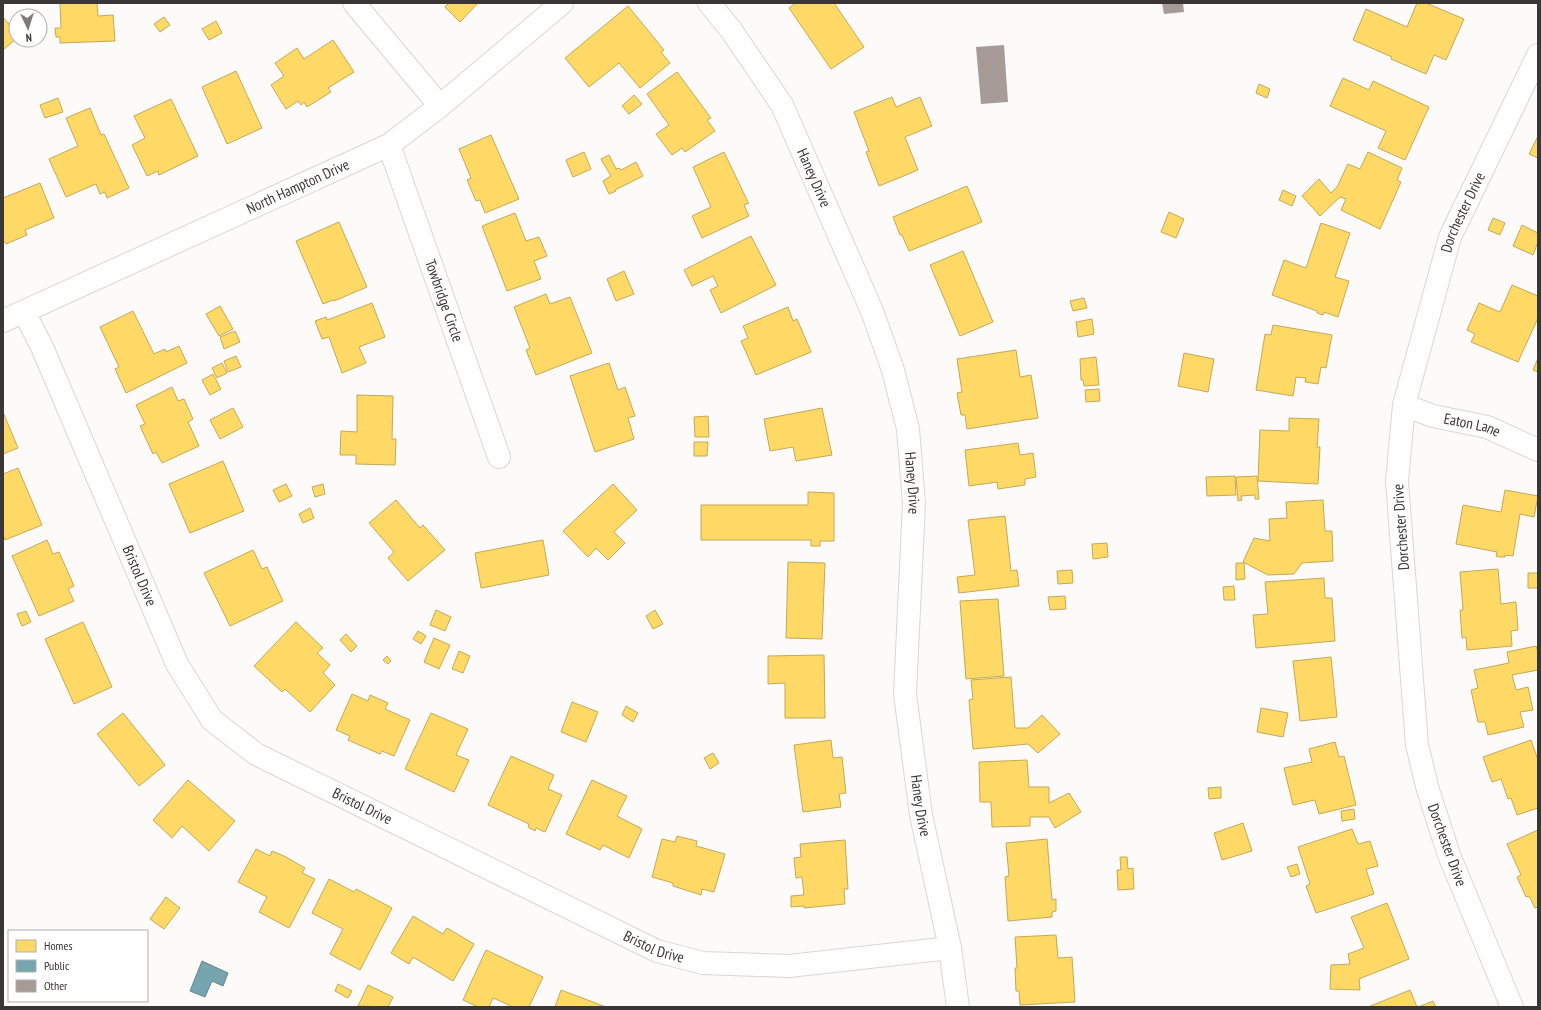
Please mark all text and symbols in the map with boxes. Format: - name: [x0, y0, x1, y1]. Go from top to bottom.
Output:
- north arrow: [8, 8, 48, 48]
- text: N: [25, 31, 32, 45]
- street label: Haney Drive: [793, 145, 835, 210]
- street label: North Hampton Drive: [243, 154, 352, 218]
- street label: Dorchester Drive: [1436, 169, 1489, 255]
- street label: Towbridge Circle: [421, 257, 468, 344]
- street label: Eaton Lane: [1442, 408, 1504, 441]
- street label: Haney Drive: [901, 451, 924, 515]
- street label: Dorchester Drive: [1388, 483, 1413, 571]
- street label: Bristol Drive: [119, 542, 161, 609]
- street label: Haney Drive: [907, 774, 935, 838]
- street label: Bristol Drive: [330, 783, 395, 828]
- street label: Dorchester Drive: [1424, 801, 1471, 889]
- street label: Bristol Drive: [620, 926, 686, 967]
- legend: [8, 930, 148, 1002]
- text: Homes: [44, 938, 72, 953]
- text: Public: [44, 958, 70, 973]
- text: Other: [44, 978, 68, 993]

